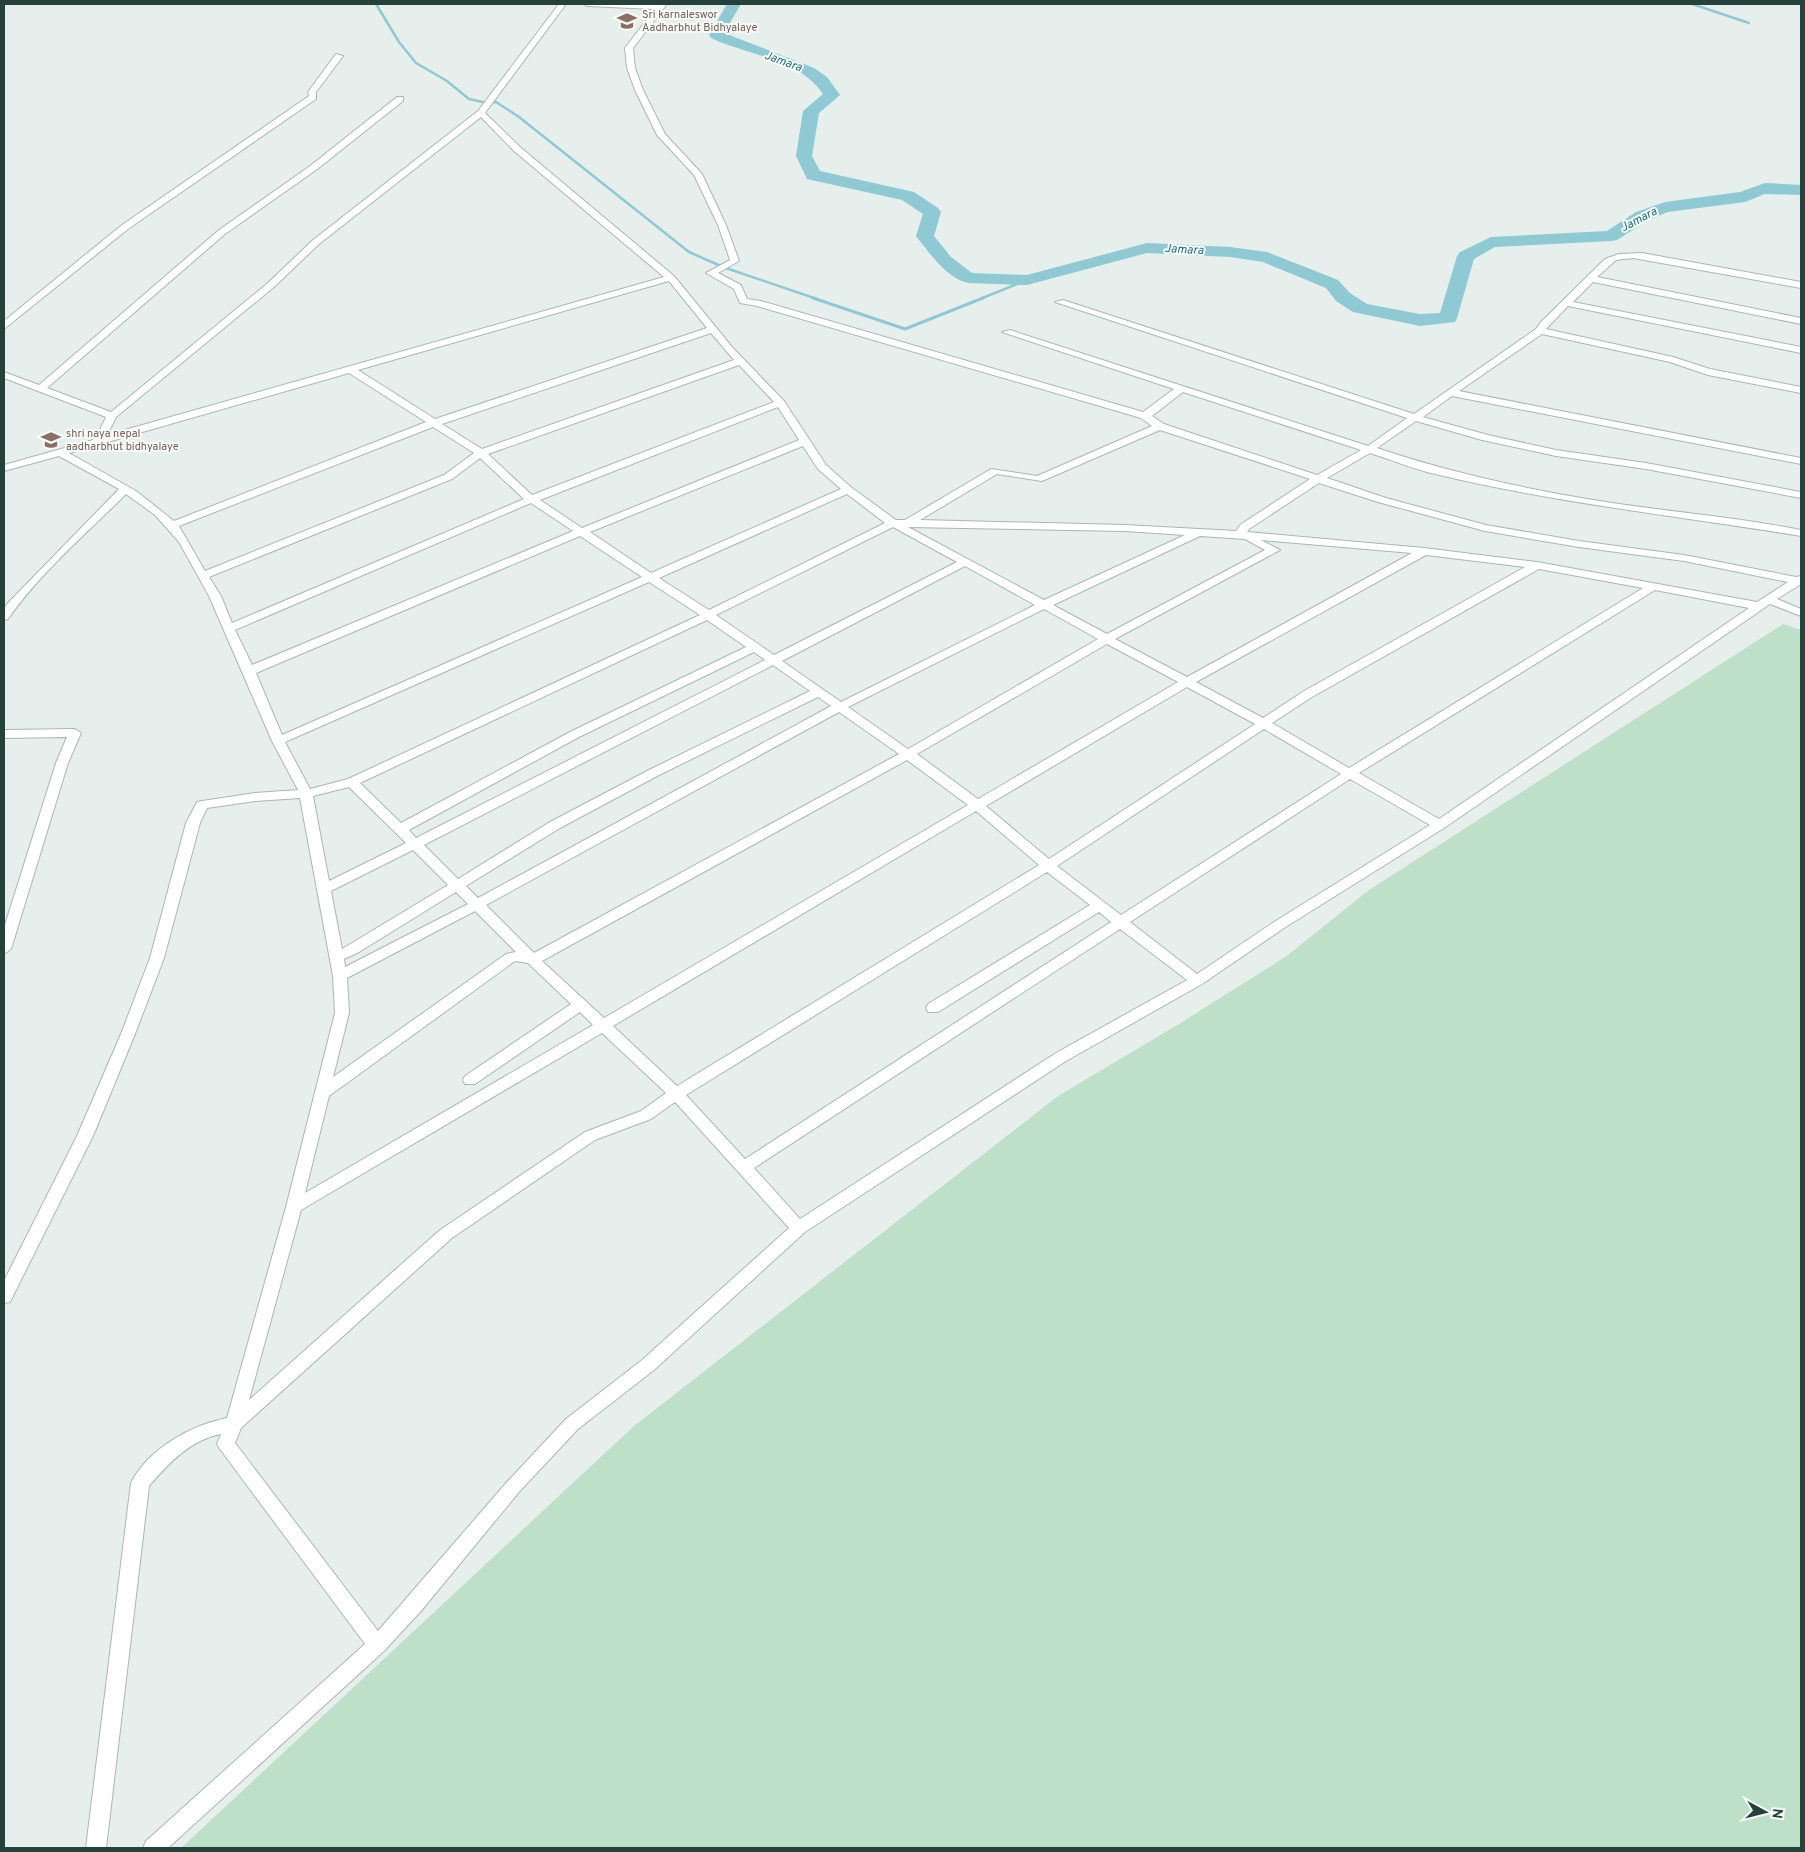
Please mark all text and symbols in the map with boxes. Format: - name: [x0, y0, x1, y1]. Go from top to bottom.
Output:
- place label: Sri karnaleswor Aadharbhut Bidhyalaye: [642, 8, 757, 35]
- school or university icon: Sri karnaleswor Aadharbhut Bidhyalaye: [616, 10, 638, 32]
- water label: Jamara: [762, 48, 805, 76]
- water label: Jamara: [1618, 203, 1661, 236]
- water label: Jamara: [1164, 241, 1205, 259]
- place label: shri naya nepal aadharbhut bidhyalaye: [66, 427, 179, 454]
- school or university icon: shri naya nepal aadharbhut bidhyalaye: [40, 429, 62, 451]
- north arrow: [1740, 1787, 1790, 1837]
- text: N: [1767, 1807, 1785, 1819]

